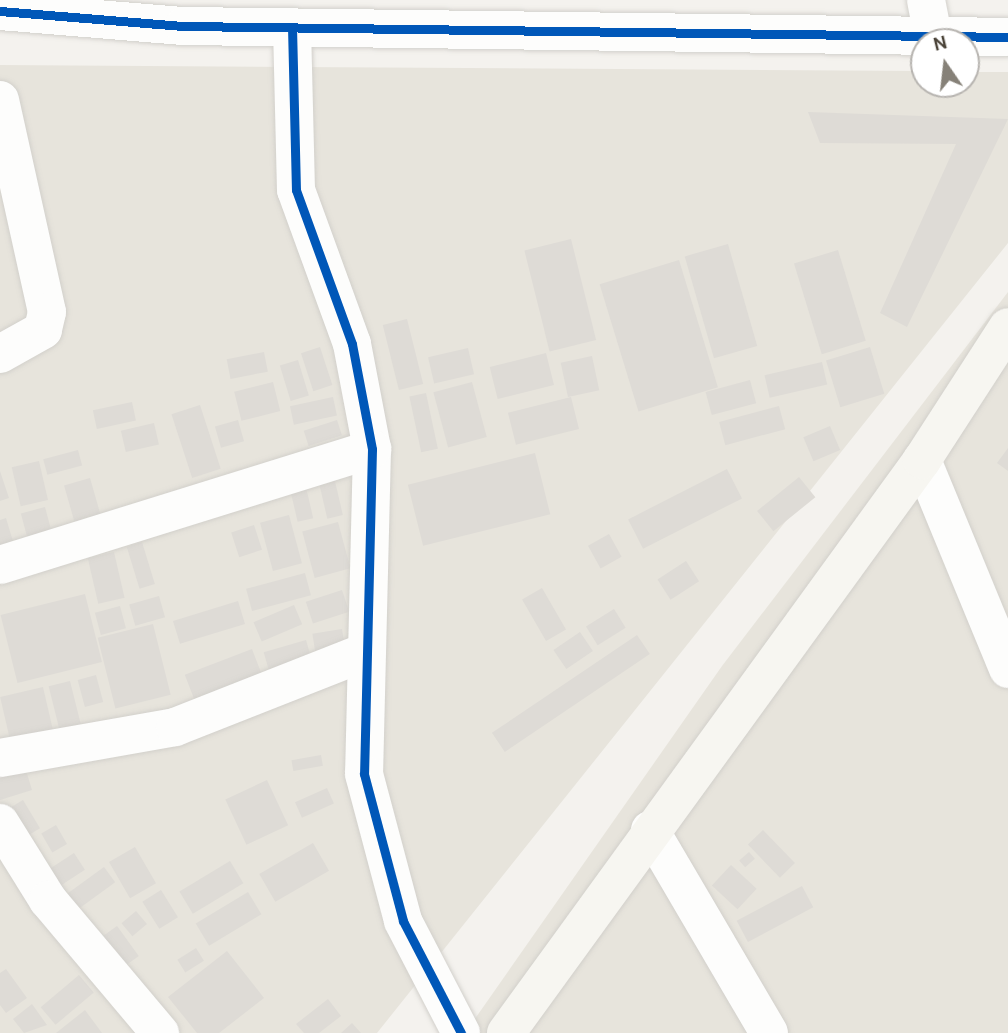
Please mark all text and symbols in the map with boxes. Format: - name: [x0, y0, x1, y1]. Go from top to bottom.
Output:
- north arrow: [910, 28, 980, 98]
- text: N: [931, 31, 950, 58]

